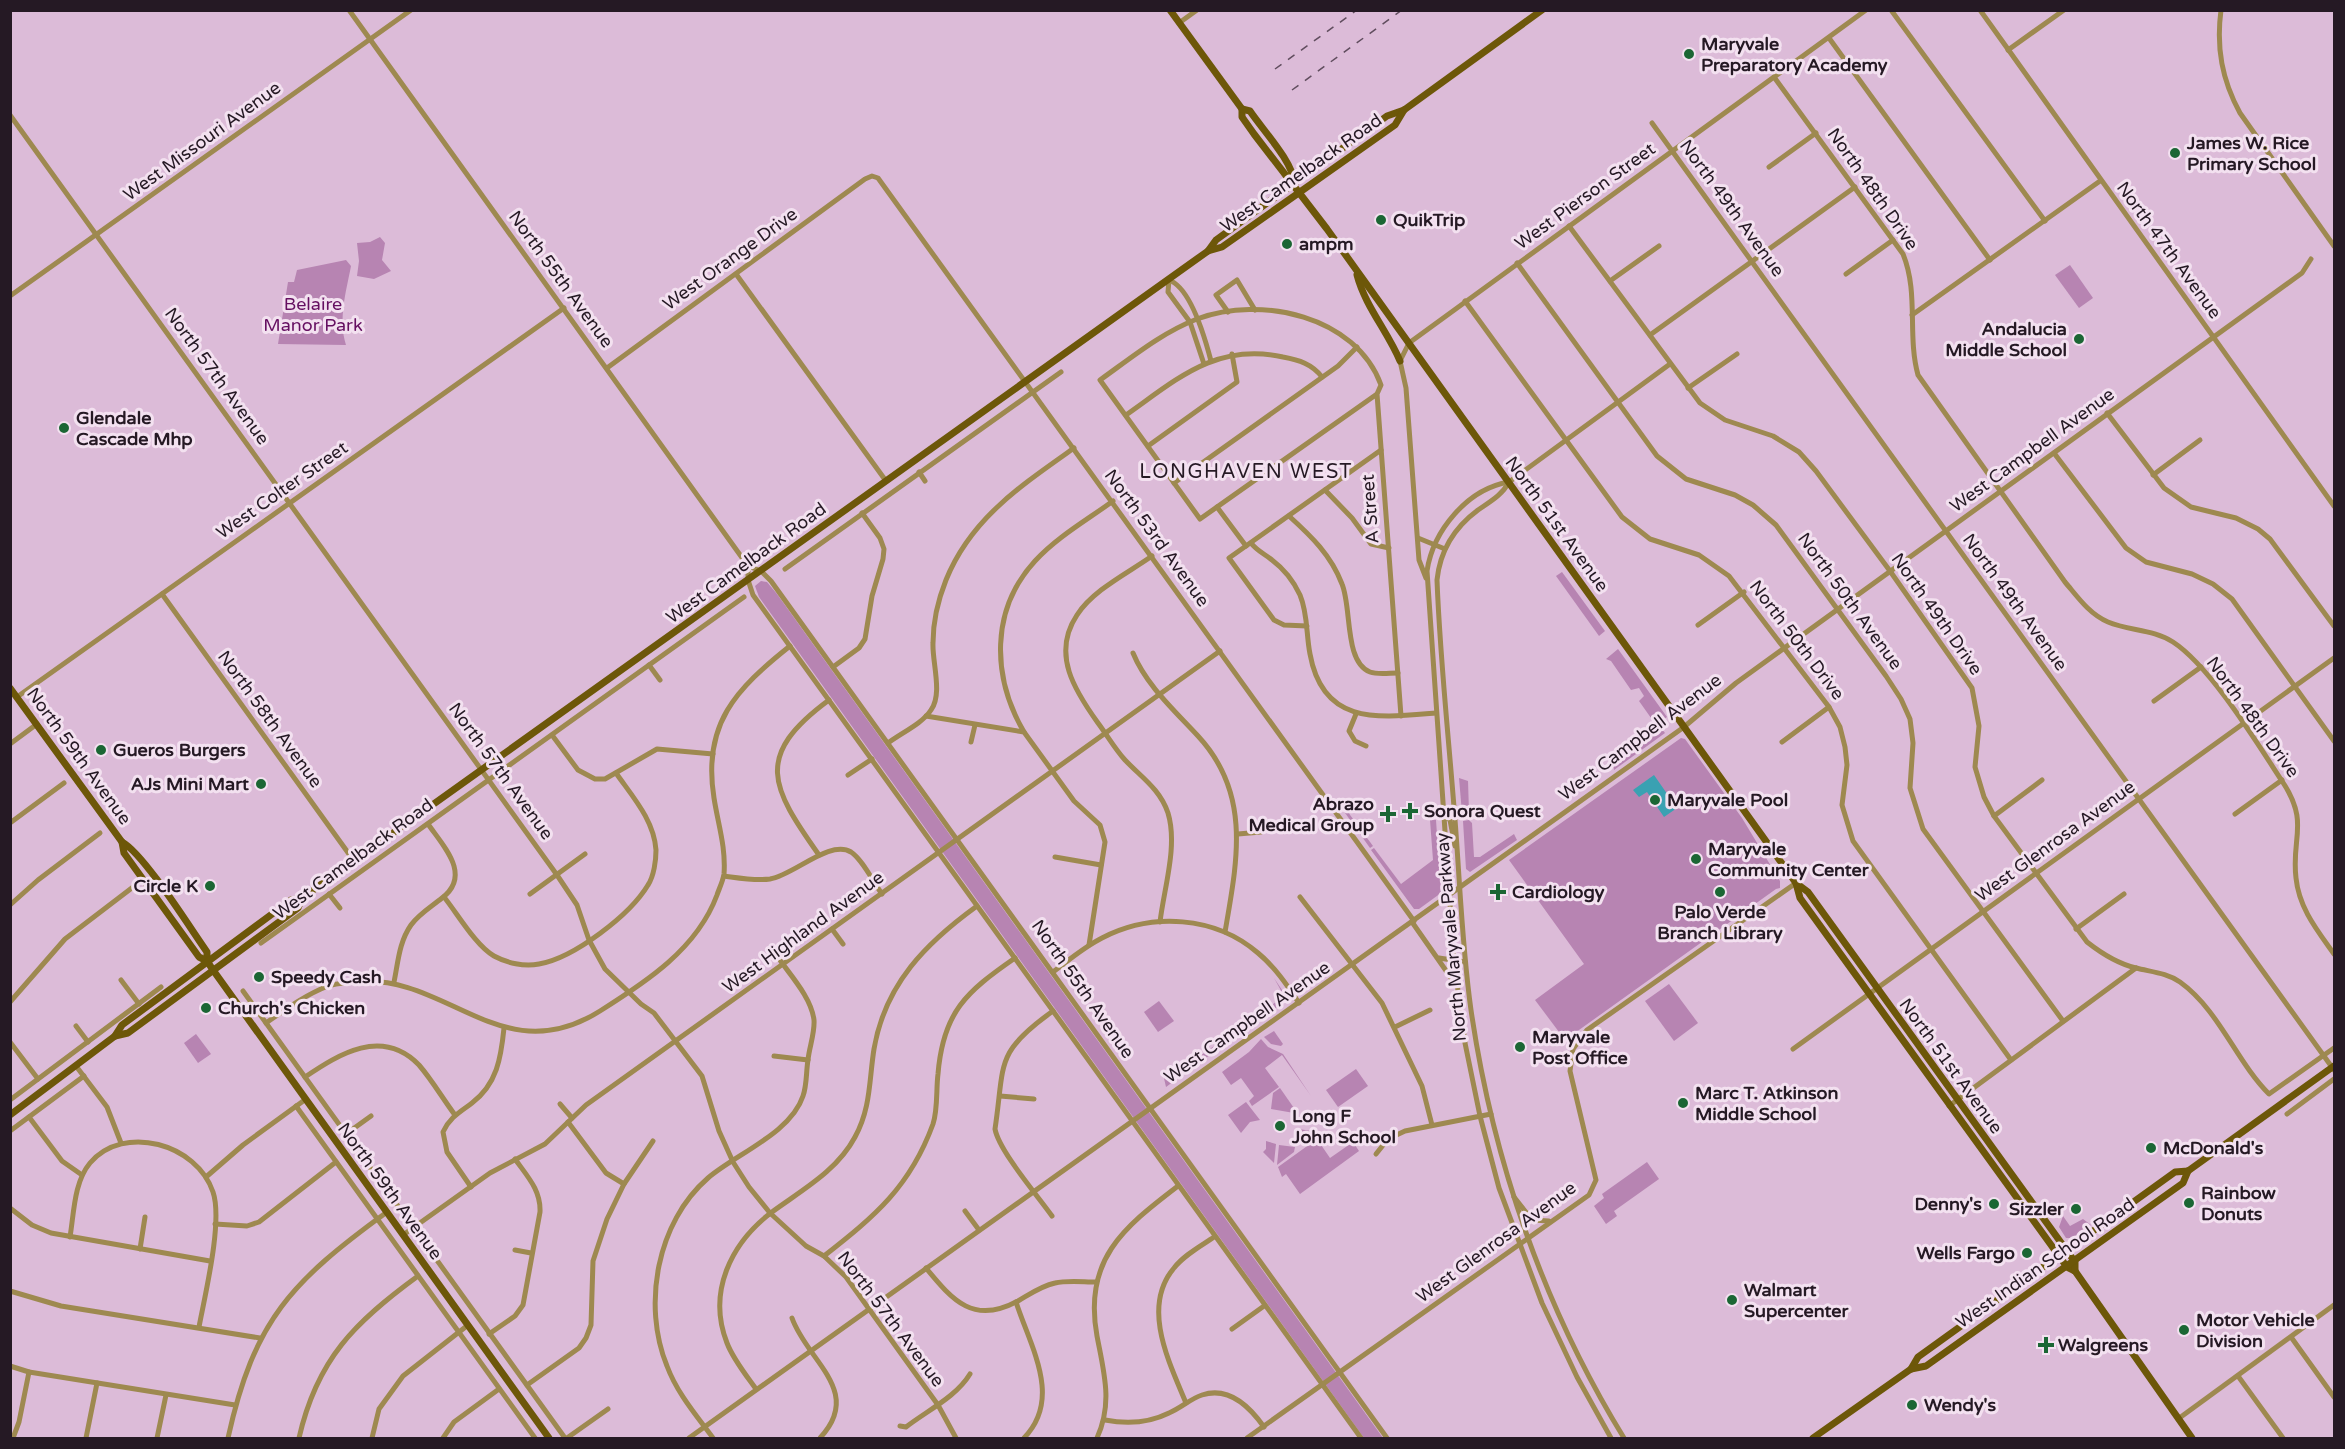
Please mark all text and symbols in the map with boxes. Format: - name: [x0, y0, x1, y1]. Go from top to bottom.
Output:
- place label: Maryvale Preparatory Academy: [1701, 33, 1888, 76]
- marker: Maryvale Preparatory Academy: [1682, 47, 1696, 61]
- street label: West Missouri Avenue: [119, 77, 285, 205]
- street label: West Camelback Road: [1216, 109, 1386, 237]
- street label: North 48th Drive: [1823, 124, 1923, 254]
- place label: James W. Rice Primary School: [2186, 132, 2316, 175]
- street label: North 49th Avenue: [1675, 135, 1789, 281]
- street label: West Pierson Street: [1511, 138, 1659, 254]
- marker: James W. Rice Primary School: [2168, 146, 2182, 160]
- street label: North 47th Avenue: [2112, 177, 2226, 323]
- street label: West Orange Drive: [659, 203, 801, 315]
- street label: North 55th Avenue: [504, 206, 618, 352]
- place label: QuikTrip: [1393, 209, 1465, 231]
- marker: QuikTrip: [1374, 213, 1388, 227]
- place label: ampm: [1299, 233, 1354, 255]
- marker: ampm: [1280, 237, 1294, 251]
- park label: Belaire Manor Park: [263, 293, 363, 336]
- street label: North 57th Avenue: [160, 303, 274, 449]
- place label: Andalucia Middle School: [1945, 318, 2067, 361]
- marker: Andalucia Middle School: [2072, 332, 2086, 346]
- street label: West Campbell Avenue: [1946, 383, 2118, 517]
- place label: Glendale Cascade Mhp: [76, 407, 193, 450]
- marker: Glendale Cascade Mhp: [57, 421, 71, 435]
- street label: West Colter Street: [212, 436, 352, 544]
- street label: North 51st Avenue: [1501, 452, 1613, 596]
- district label: LONGHAVEN WEST: [1139, 460, 1353, 484]
- street label: North 53rd Avenue: [1100, 465, 1214, 611]
- street label: A Street: [1357, 473, 1383, 544]
- street label: West Camelback Road: [662, 498, 830, 628]
- street label: North 50th Avenue: [1793, 528, 1907, 674]
- street label: North 49th Avenue: [1958, 529, 2072, 675]
- street label: North 49th Drive: [1887, 549, 1987, 679]
- street label: North 50th Drive: [1745, 576, 1849, 704]
- street label: North 58th Avenue: [213, 646, 327, 792]
- street label: North 48th Drive: [2202, 652, 2304, 782]
- street label: West Campbell Avenue: [1554, 669, 1726, 805]
- street label: North 59th Avenue: [22, 683, 136, 829]
- street label: North 57th Avenue: [444, 698, 558, 844]
- place label: Gueros Burgers: [113, 739, 246, 761]
- marker: Gueros Burgers: [94, 743, 108, 757]
- place label: AJs Mini Mart: [131, 773, 249, 795]
- street label: West Glenrosa Avenue: [1971, 776, 2139, 906]
- marker: AJs Mini Mart: [254, 777, 268, 791]
- place label: Maryvale Pool: [1667, 789, 1788, 811]
- place label: Abrazo Medical Group: [1248, 793, 1374, 836]
- marker: Maryvale Pool: [1648, 793, 1662, 807]
- street label: West Camelback Road: [269, 794, 437, 924]
- place label: Sonora Quest: [1424, 800, 1541, 822]
- marker: Sonora Quest: [1401, 802, 1419, 820]
- marker: Abrazo Medical Group: [1379, 805, 1397, 823]
- street label: North Maryvale Parkway: [1431, 831, 1471, 1042]
- place label: Maryvale Community Center: [1708, 838, 1870, 881]
- marker: Maryvale Community Center: [1689, 852, 1703, 866]
- street label: West Highland Avenue: [718, 866, 888, 998]
- place label: Circle K: [133, 875, 198, 897]
- marker: Circle K: [203, 879, 217, 893]
- place label: Cardiology: [1512, 881, 1605, 903]
- marker: Cardiology: [1489, 883, 1507, 901]
- marker: Palo Verde Branch Library: [1713, 885, 1727, 899]
- place label: Palo Verde Branch Library: [1657, 901, 1783, 944]
- street label: North 55th Avenue: [1027, 915, 1139, 1063]
- street label: West Campbell Avenue: [1160, 956, 1334, 1088]
- place label: Speedy Cash: [271, 966, 382, 988]
- marker: Speedy Cash: [252, 970, 266, 984]
- street label: North 51st Avenue: [1895, 994, 2007, 1138]
- place label: Church's Chicken: [218, 997, 365, 1019]
- marker: Church's Chicken: [199, 1001, 213, 1015]
- place label: Maryvale Post Office: [1532, 1026, 1628, 1069]
- marker: Maryvale Post Office: [1513, 1040, 1527, 1054]
- place label: Marc T. Atkinson Middle School: [1695, 1082, 1839, 1125]
- marker: Marc T. Atkinson Middle School: [1676, 1096, 1690, 1110]
- place label: Long F John School: [1291, 1105, 1396, 1148]
- street label: North 59th Avenue: [333, 1118, 447, 1264]
- marker: Long F John School: [1273, 1119, 1287, 1133]
- place label: McDonald's: [2163, 1137, 2264, 1159]
- marker: McDonald's: [2144, 1141, 2158, 1155]
- street label: West Glenrosa Avenue: [1412, 1177, 1580, 1307]
- place label: Rainbow Donuts: [2201, 1182, 2277, 1225]
- place label: Denny's: [1915, 1193, 1982, 1215]
- street label: West Indian School Road: [1951, 1193, 2139, 1333]
- marker: Rainbow Donuts: [2182, 1196, 2196, 1210]
- marker: Denny's: [1987, 1197, 2001, 1211]
- place label: Sizzler: [2009, 1198, 2065, 1220]
- marker: Sizzler: [2069, 1202, 2083, 1216]
- place label: Wells Fargo: [1917, 1242, 2015, 1264]
- marker: Wells Fargo: [2020, 1246, 2034, 1260]
- street label: North 57th Avenue: [833, 1247, 949, 1391]
- place label: Walmart Supercenter: [1744, 1279, 1849, 1322]
- marker: Walmart Supercenter: [1725, 1293, 1739, 1307]
- place label: Motor Vehicle Division: [2196, 1309, 2315, 1352]
- marker: Motor Vehicle Division: [2177, 1323, 2191, 1337]
- place label: Walgreens: [2058, 1334, 2148, 1356]
- marker: Walgreens: [2039, 1338, 2053, 1352]
- place label: Wendy's: [1924, 1394, 1997, 1416]
- marker: Wendy's: [1905, 1398, 1919, 1412]

